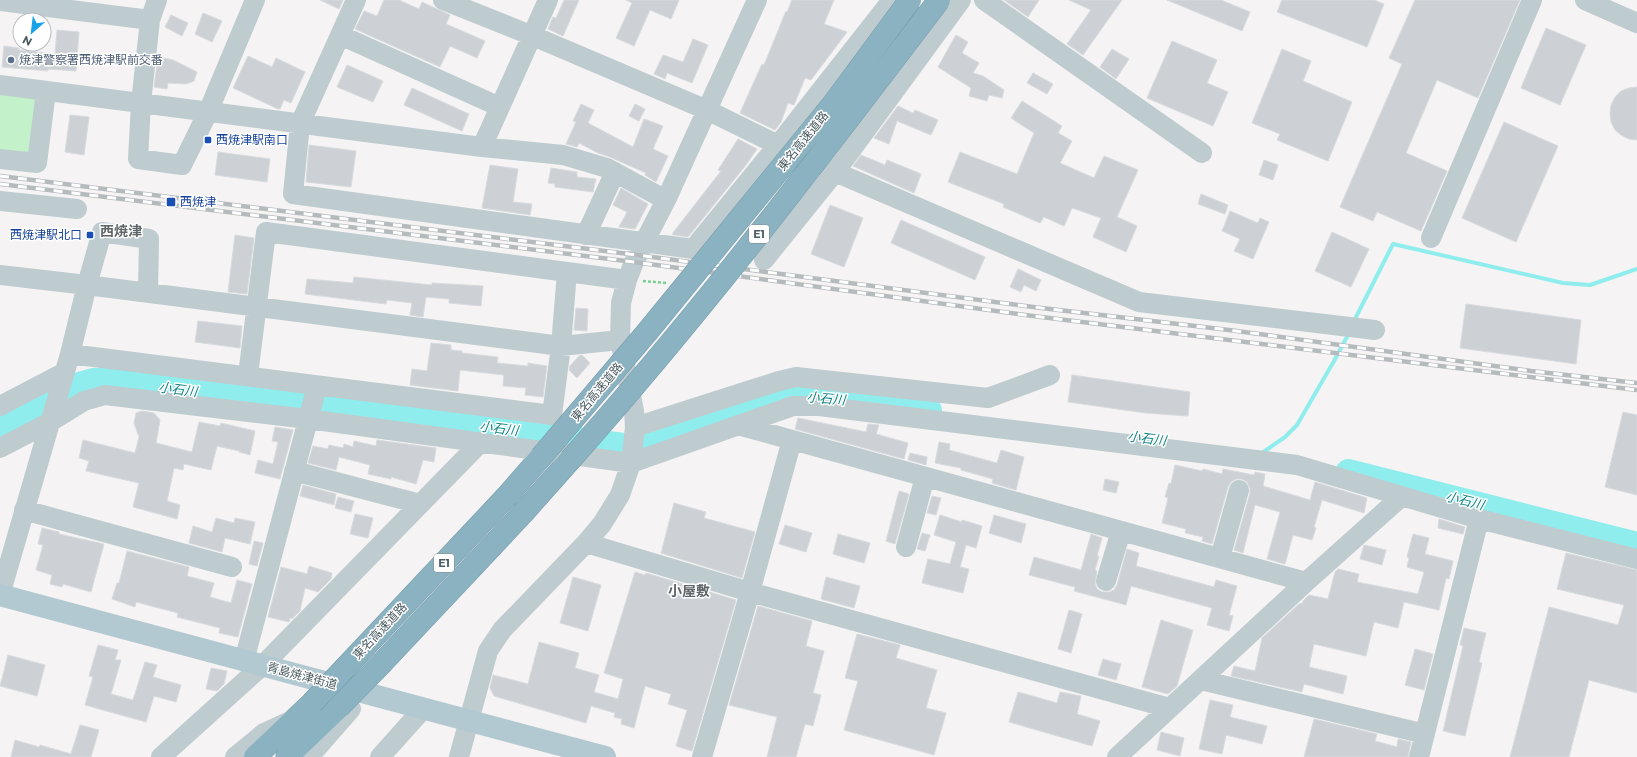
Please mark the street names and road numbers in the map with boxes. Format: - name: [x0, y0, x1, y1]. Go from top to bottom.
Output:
- street label: 東名高速道路: [774, 108, 831, 173]
- road number: E1: [749, 225, 769, 243]
- street label: 東名高速道路: [568, 359, 626, 424]
- road number: E1: [434, 554, 454, 572]
- street label: 東名高速道路: [350, 599, 410, 662]
- street label: 青島焼津街道: [265, 659, 339, 692]

